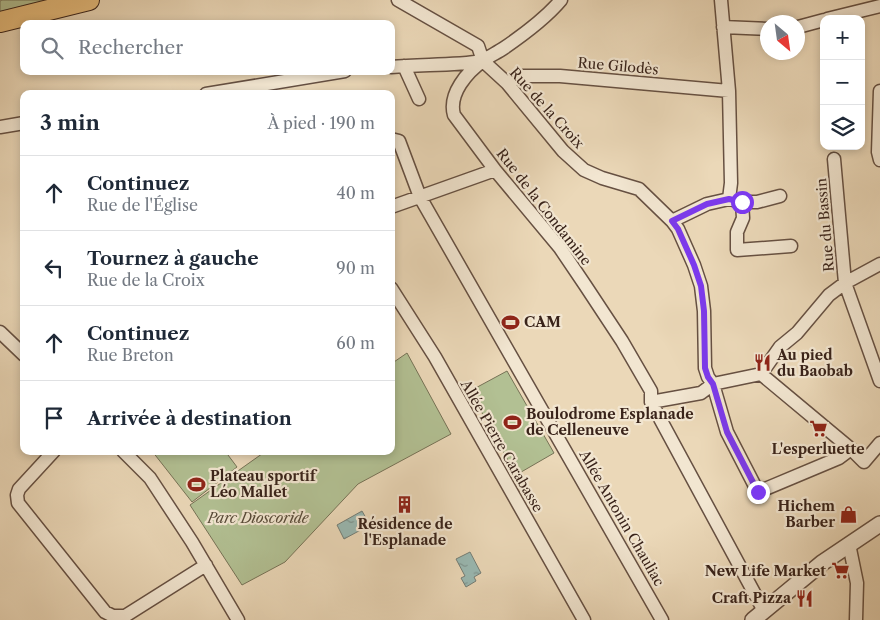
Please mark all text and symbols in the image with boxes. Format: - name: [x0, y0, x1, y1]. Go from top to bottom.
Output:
- north arrow: [760, 15, 805, 60]
- map controls: [820, 15, 865, 150]
- button: +: [820, 15, 865, 60]
- search box: [20, 20, 395, 75]
- icon: search: [38, 34, 66, 62]
- text: Rechercher: [78, 36, 183, 59]
- street label: Rue Gilodès: [577, 53, 659, 79]
- button: −: [820, 60, 865, 105]
- street label: Rue de la Croix: [506, 64, 589, 153]
- button: layers: [820, 105, 865, 150]
- text: 3 min: [40, 110, 100, 135]
- text: À pied · 190 m: [268, 113, 375, 133]
- street label: Rue de la Condamine: [493, 145, 595, 269]
- text: Continuez: [87, 172, 189, 195]
- street label: Rue du Bassin: [812, 177, 838, 272]
- icon: ahead: [40, 179, 68, 207]
- text: 40 m: [336, 183, 375, 203]
- route start: [731, 191, 754, 214]
- text: Rue de l'Église: [87, 195, 198, 215]
- text: Tournez à gauche: [87, 247, 259, 270]
- icon: left: [40, 254, 68, 282]
- text: 90 m: [336, 258, 375, 278]
- text: Rue de la Croix: [87, 270, 205, 290]
- sports icon: CAM: [500, 312, 520, 332]
- place label: CAM: [524, 313, 561, 331]
- text: Continuez: [87, 322, 189, 345]
- icon: ahead: [40, 329, 68, 357]
- text: 60 m: [336, 333, 375, 353]
- text: Rue Breton: [87, 345, 174, 365]
- place label: Au pied du Baobab: [776, 346, 853, 380]
- restaurant icon: Au pied du Baobab: [753, 353, 773, 373]
- street label: Allée Pierre Carabasse: [456, 376, 547, 516]
- icon: arrive: [40, 404, 68, 432]
- place label: Boulodrome Esplanade de Celleneuve: [526, 405, 694, 439]
- text: Arrivée à destination: [87, 407, 292, 430]
- sports icon: Boulodrome Esplanade de Celleneuve: [502, 412, 522, 432]
- supermarket icon: L'esperluette: [808, 419, 828, 439]
- place label: L'esperluette: [771, 440, 865, 458]
- street label: Allée Antonin Chauliac: [575, 446, 668, 589]
- place label: Plateau sportif Léo Mallet: [210, 467, 318, 501]
- sports icon: Plateau sportif Léo Mallet: [186, 474, 206, 494]
- route end: [747, 481, 770, 504]
- building icon: Résidence de l'Esplanade: [395, 494, 415, 514]
- place label: Hichem Barber: [778, 497, 835, 531]
- shop icon: Hichem Barber: [839, 504, 859, 524]
- park label: Parc Dioscoride: [206, 509, 310, 527]
- place label: Résidence de l'Esplanade: [357, 515, 453, 549]
- supermarket icon: New Life Market: [830, 561, 850, 581]
- place label: New Life Market: [705, 562, 826, 580]
- restaurant icon: Craft Pizza: [795, 588, 815, 608]
- place label: Craft Pizza: [712, 589, 792, 607]

